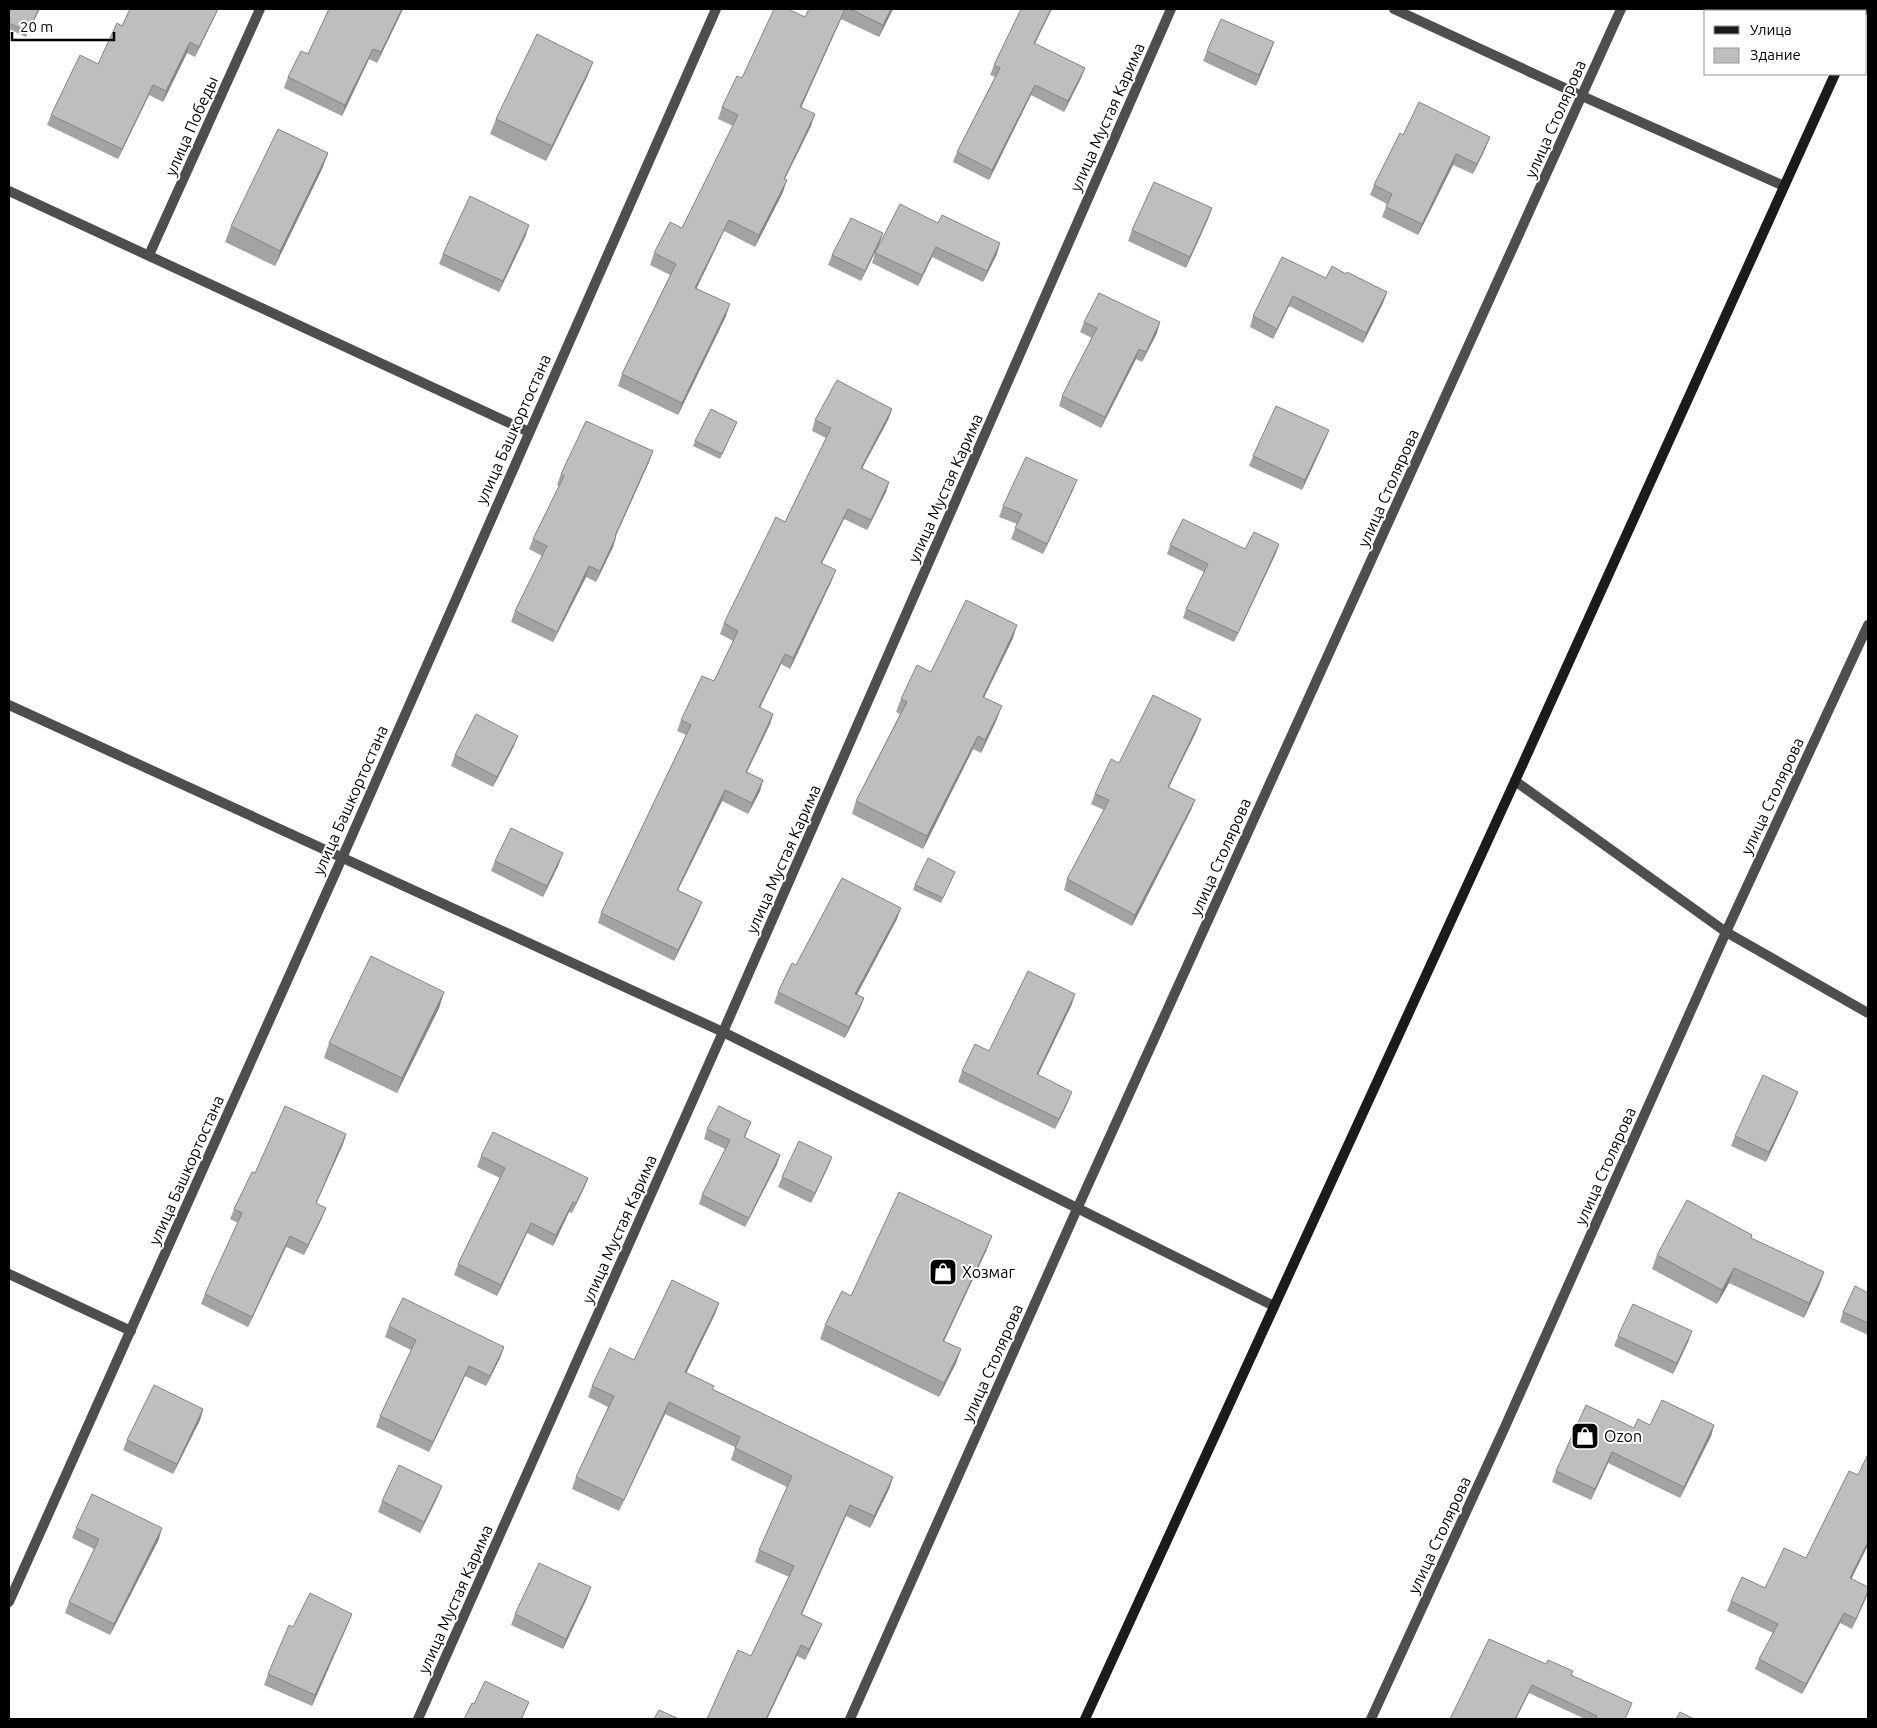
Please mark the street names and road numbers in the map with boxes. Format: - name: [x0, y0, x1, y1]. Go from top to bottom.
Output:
- street label: улица Мустая Карима: [1066, 40, 1148, 194]
- street label: улица Столярова: [1521, 57, 1589, 181]
- street label: улица Победы: [161, 73, 221, 179]
- street label: улица Башкортостана: [472, 351, 554, 507]
- street label: улица Мустая Карима: [904, 411, 986, 565]
- street label: улица Столярова: [1354, 426, 1422, 550]
- street label: улица Башкортостана: [309, 722, 391, 878]
- street label: улица Столярова: [1737, 735, 1807, 857]
- street label: улица Мустая Карима: [742, 782, 824, 936]
- street label: улица Столярова: [1186, 795, 1254, 919]
- street label: улица Башкортостана: [145, 1092, 227, 1248]
- street label: улица Столярова: [1571, 1104, 1639, 1228]
- street label: улица Мустая Карима: [578, 1152, 660, 1306]
- street label: улица Столярова: [958, 1301, 1026, 1425]
- street label: улица Столярова: [1404, 1474, 1474, 1596]
- street label: улица Мустая Карима: [414, 1522, 496, 1676]

